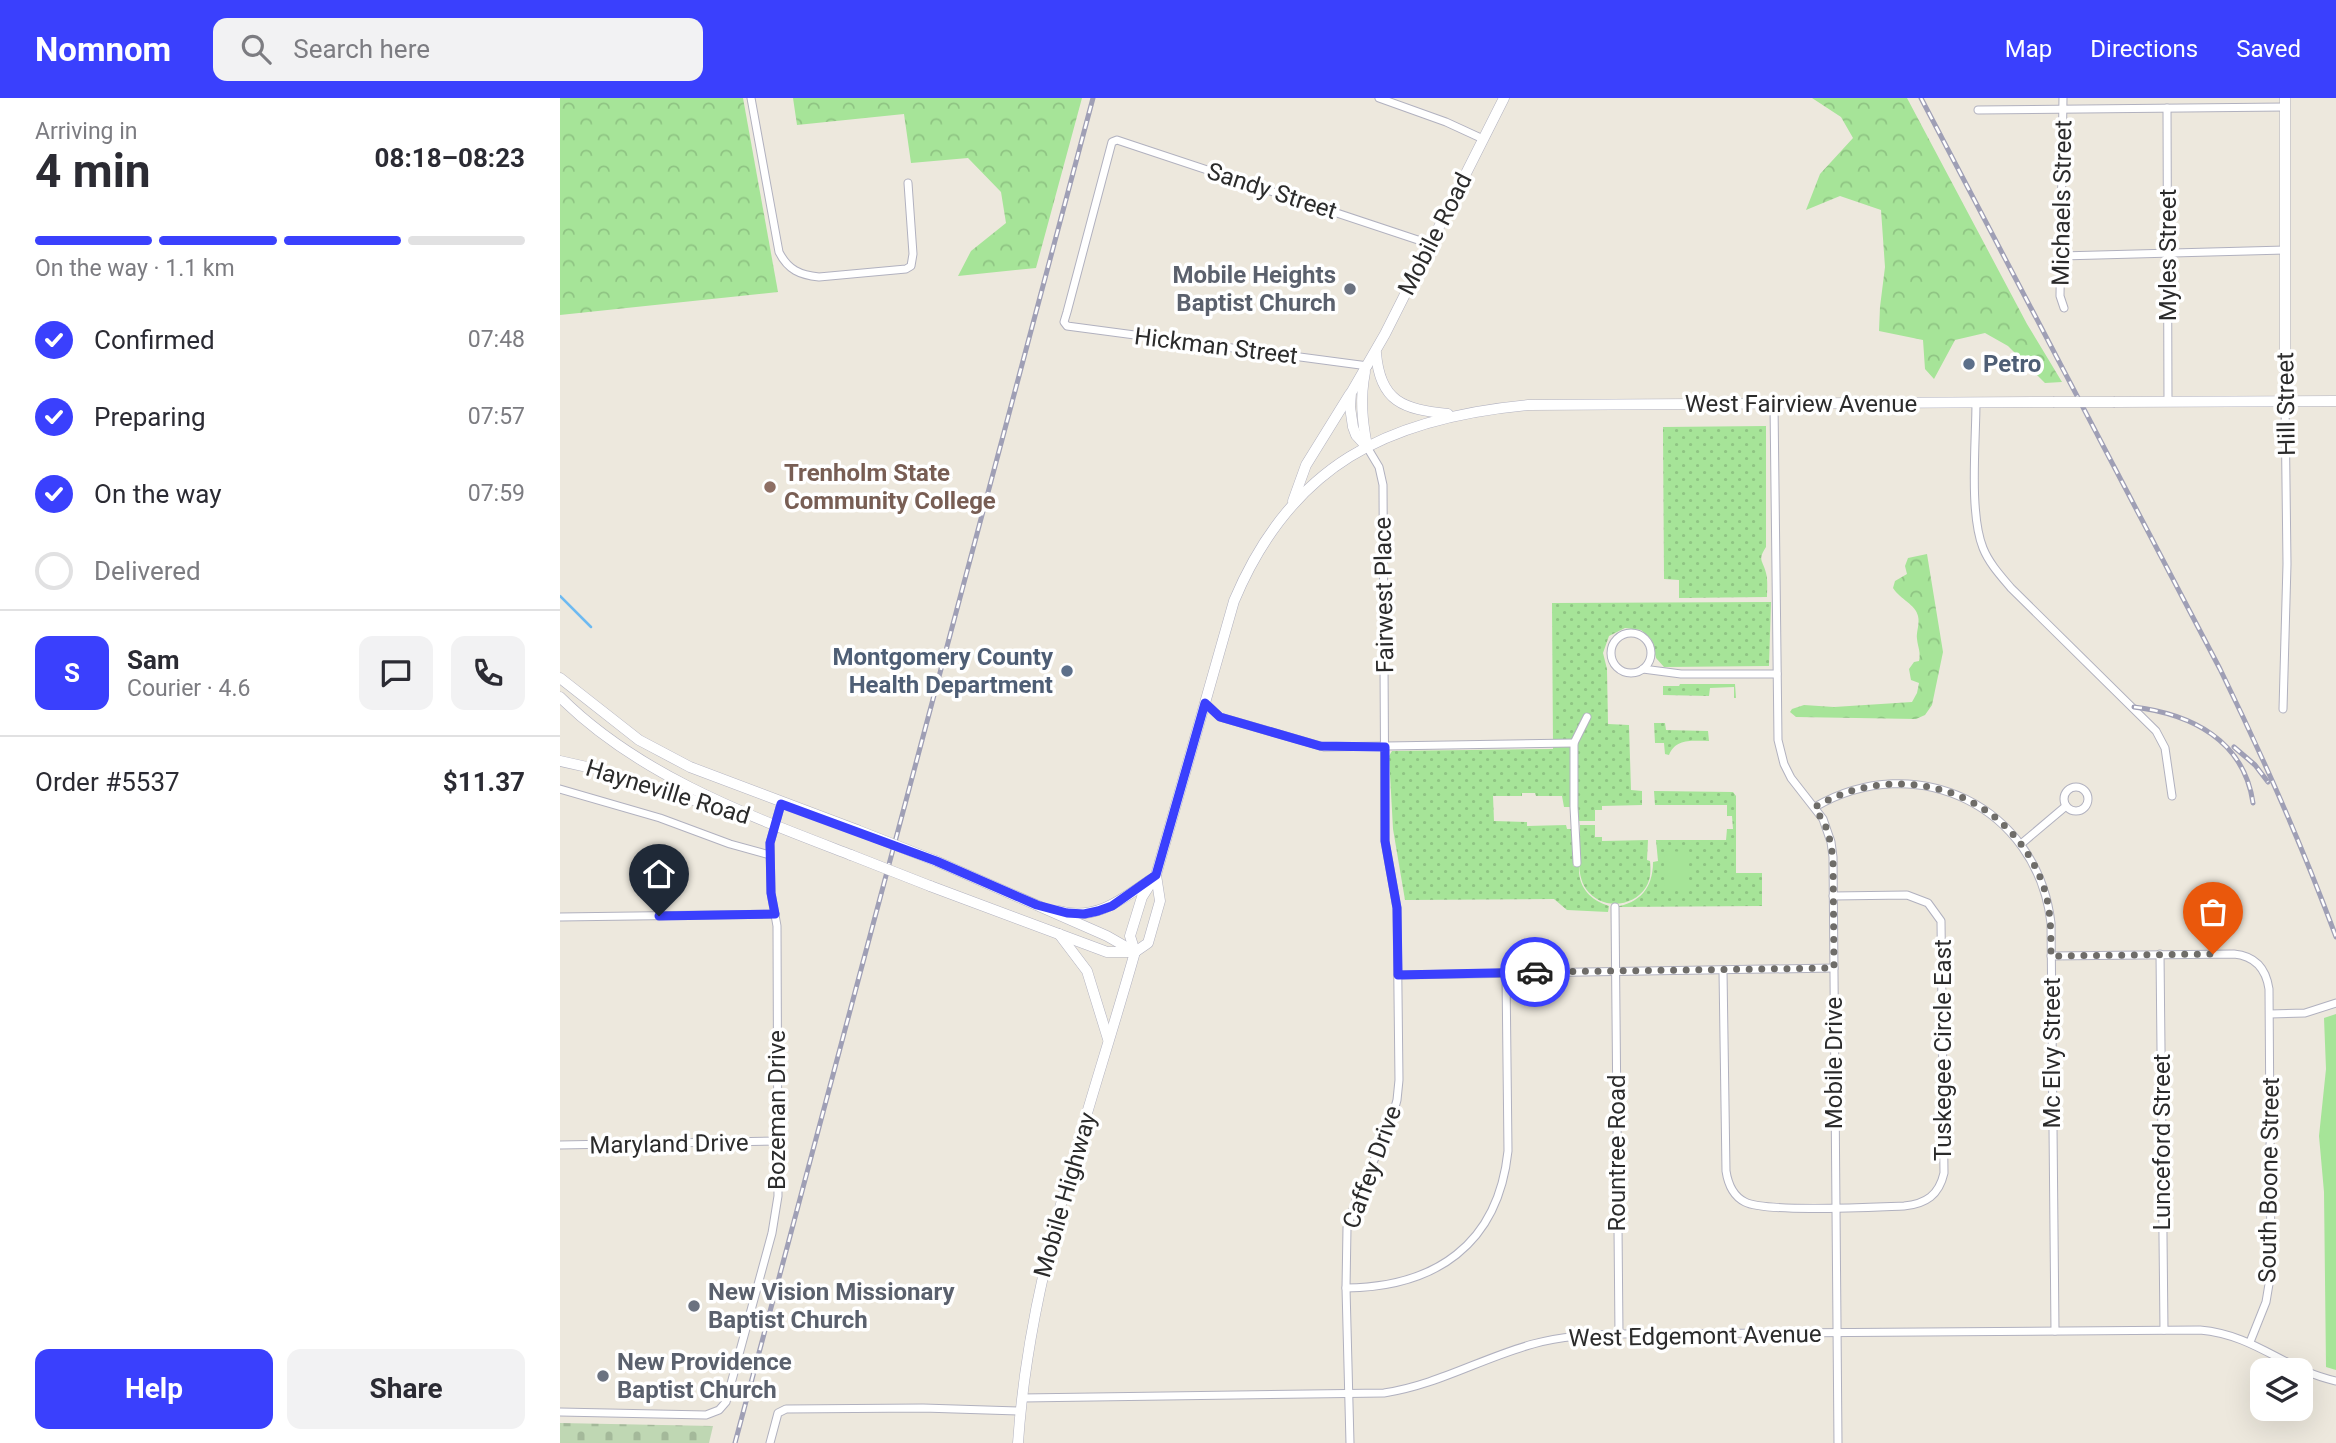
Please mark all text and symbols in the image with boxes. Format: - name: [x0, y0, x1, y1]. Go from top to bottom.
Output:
- search box: [213, 18, 703, 81]
- text: Nomnom: [35, 30, 171, 69]
- icon: search: [237, 30, 275, 68]
- text: Search here: [293, 34, 430, 64]
- text: Map: [2005, 35, 2052, 63]
- text: Directions: [2090, 35, 2198, 63]
- text: Saved: [2236, 35, 2301, 63]
- text: Arriving in: [35, 118, 138, 145]
- street label: Michaels Street: [2047, 120, 2077, 286]
- text: 08:18–08:23: [375, 143, 525, 173]
- text: 4 min: [35, 144, 151, 198]
- street label: Sandy Street: [1204, 157, 1341, 225]
- street label: Mobile Road: [1392, 168, 1478, 300]
- street label: Myles Street: [2154, 189, 2182, 321]
- text: On the way · 1.1 km: [35, 255, 235, 282]
- place label: Mobile Heights Baptist Church: [1172, 261, 1336, 317]
- marker: Mobile Heights Baptist Church: [1342, 281, 1358, 297]
- icon: check: [35, 321, 73, 359]
- street label: Hickman Street: [1133, 322, 1299, 370]
- text: Confirmed: [94, 325, 215, 355]
- text: 07:48: [468, 326, 525, 353]
- place label: Petro: [1983, 350, 2041, 378]
- street label: Hill Street: [2271, 352, 2301, 456]
- marker: Petro: [1961, 356, 1977, 372]
- street label: West Fairview Avenue: [1685, 390, 1917, 418]
- icon: check: [35, 398, 73, 436]
- text: Preparing: [94, 402, 206, 432]
- text: 07:57: [468, 403, 525, 430]
- place label: Trenholm State Community College: [784, 459, 996, 515]
- icon: check: [35, 475, 73, 513]
- text: On the way: [94, 479, 222, 509]
- marker: Trenholm State Community College: [762, 479, 778, 495]
- text: 07:59: [468, 480, 525, 507]
- street label: Fairwest Place: [1369, 517, 1399, 673]
- text: Delivered: [94, 556, 201, 586]
- button: chat: [359, 636, 433, 710]
- button: phone: [451, 636, 525, 710]
- place label: Montgomery County Health Department: [832, 643, 1054, 699]
- text: Sam: [127, 645, 179, 675]
- text: S: [64, 658, 80, 688]
- marker: Montgomery County Health Department: [1059, 663, 1075, 679]
- text: Courier · 4.6: [127, 675, 250, 702]
- street label: Hayneville Road: [583, 754, 753, 830]
- text: Order #5537: [35, 767, 180, 797]
- text: $11.37: [443, 767, 525, 797]
- pin: [629, 844, 689, 916]
- icon: home: [640, 855, 678, 893]
- pin: [2183, 882, 2243, 954]
- icon: bag: [2194, 893, 2232, 931]
- courier: [1500, 937, 1570, 1007]
- street label: Tuskegee Circle East: [1929, 939, 1957, 1161]
- icon: car: [1516, 953, 1554, 991]
- street label: Mc Elvy Street: [2038, 977, 2066, 1129]
- street label: Mobile Drive: [1820, 997, 1848, 1129]
- street label: Bozeman Drive: [763, 1030, 791, 1190]
- street label: Lunceford Street: [2148, 1053, 2176, 1230]
- street label: Rountree Road: [1603, 1074, 1631, 1232]
- street label: South Boone Street: [2253, 1077, 2285, 1283]
- street label: Caffey Drive: [1337, 1102, 1407, 1232]
- street label: Mobile Highway: [1028, 1109, 1102, 1281]
- street label: Maryland Drive: [589, 1129, 749, 1159]
- place label: New Vision Missionary Baptist Church: [708, 1278, 955, 1334]
- marker: New Vision Missionary Baptist Church: [686, 1298, 702, 1314]
- street label: West Edgemont Avenue: [1568, 1320, 1822, 1352]
- place label: New Providence Baptist Church: [617, 1348, 792, 1404]
- button: Help: [35, 1349, 273, 1429]
- button: Share: [287, 1349, 525, 1429]
- map controls: [2250, 1358, 2313, 1421]
- button: layers: [2250, 1358, 2313, 1421]
- marker: New Providence Baptist Church: [595, 1368, 611, 1384]

